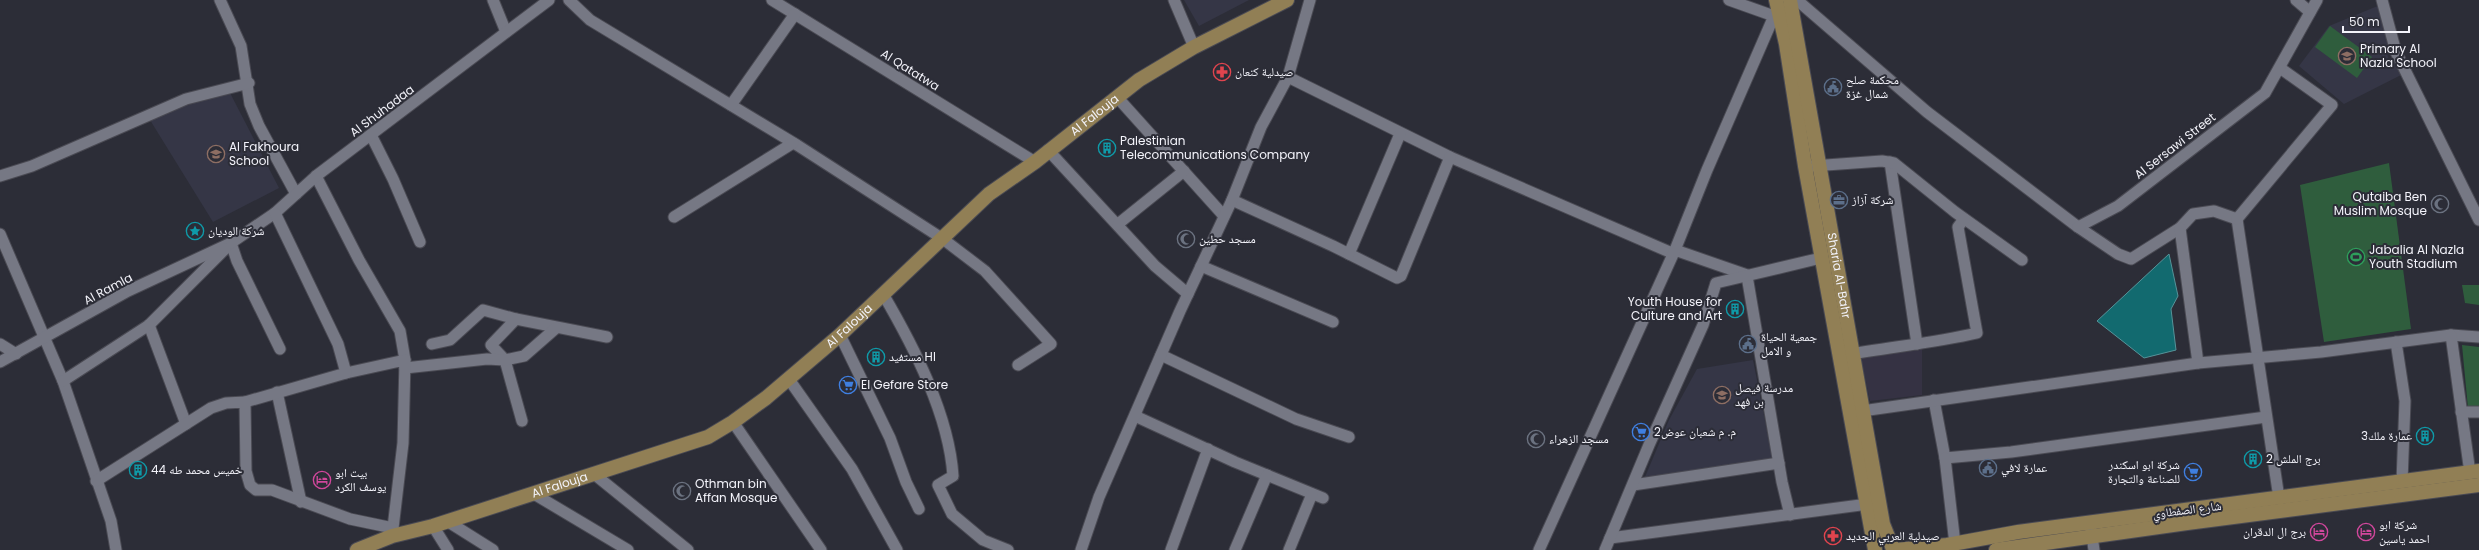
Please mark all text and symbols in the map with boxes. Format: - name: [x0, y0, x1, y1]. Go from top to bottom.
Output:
- scale bar: [2343, 8, 2409, 34]
- text: 50 m: [2349, 13, 2380, 30]
- place label: Primary Al Nazla School: [2360, 40, 2437, 71]
- street label: Al Qatatwa: [878, 45, 943, 94]
- school or university icon: Primary Al Nazla School: [2337, 46, 2357, 66]
- pharmacy icon: صيدلية كنعان: [1212, 62, 1232, 82]
- place label: صيدلية كنعان: [1235, 63, 1293, 80]
- place label: محكمة صلح شمال غزة: [1846, 71, 1899, 102]
- public building icon: محكمة صلح شمال غزة: [1823, 77, 1843, 97]
- street label: Al Shuhadaa: [346, 81, 417, 140]
- street label: Al Falouja: [1066, 90, 1122, 139]
- street label: Al Sersawi Street: [2131, 109, 2219, 183]
- place label: Palestinian Telecommunications Company: [1120, 132, 1310, 163]
- place label: Al Fakhoura School: [229, 138, 299, 169]
- building icon: Palestinian Telecommunications Company: [1097, 138, 1117, 158]
- school or university icon: Al Fakhoura School: [206, 144, 226, 164]
- place label: Qutaiba Ben Muslim Mosque: [2334, 188, 2427, 219]
- office icon: شركة آزاز: [1829, 190, 1849, 210]
- place label: شركة آزاز: [1851, 191, 1893, 208]
- mosque icon: Qutaiba Ben Muslim Mosque: [2430, 194, 2450, 214]
- place icon: شركة الوديان: [185, 221, 205, 241]
- place label: شركة الوديان: [208, 222, 265, 239]
- mosque icon: مسجد حطين: [1176, 229, 1196, 249]
- place label: مسجد حطين: [1199, 230, 1256, 247]
- street label: Sharia Al-Bahr: [1823, 231, 1855, 320]
- place label: Jabalia Al Nazla Youth Stadium: [2369, 241, 2464, 272]
- sports icon: Jabalia Al Nazla Youth Stadium: [2346, 247, 2366, 267]
- street label: Al Ramla: [80, 269, 135, 309]
- place label: Youth House for Culture and Art: [1628, 293, 1723, 324]
- building icon: Youth House for Culture and Art: [1725, 299, 1745, 319]
- street label: Al Falouja: [822, 300, 876, 351]
- place label: جمعية الحياة و الامل: [1761, 328, 1818, 359]
- public building icon: جمعية الحياة و الامل: [1738, 334, 1758, 354]
- building icon: مستفيد HI: [866, 347, 886, 367]
- place label: مستفيد HI: [889, 348, 936, 365]
- supermarket icon: El Gefare Store: [838, 375, 858, 395]
- place label: El Gefare Store: [861, 376, 948, 393]
- place label: مدرسة فيصل بن فهد: [1735, 379, 1793, 410]
- school or university icon: مدرسة فيصل بن فهد: [1712, 385, 1732, 405]
- supermarket icon: م. م شعبان عوض2: [1631, 422, 1651, 442]
- place label: م. م شعبان عوض2: [1654, 423, 1736, 440]
- building icon: عمارة ملك3: [2415, 426, 2435, 446]
- place label: عمارة ملك3: [2361, 427, 2412, 444]
- mosque icon: مسجد الزهراء: [1526, 429, 1546, 449]
- place label: مسجد الزهراء: [1549, 430, 1609, 447]
- building icon: برج الملش 2: [2243, 449, 2263, 469]
- place label: برج الملش 2: [2266, 450, 2321, 467]
- place label: شركة ابو اسكندر للصناعة والتجارة: [2108, 456, 2180, 487]
- public building icon: عمارة لافي: [1978, 458, 1998, 478]
- place label: عمارة لافي: [2001, 459, 2047, 478]
- building icon: خميس محمد طه 44: [128, 460, 148, 480]
- place label: خميس محمد طه 44: [151, 461, 243, 478]
- supermarket icon: شركة ابو اسكندر للصناعة والتجارة: [2183, 462, 2203, 482]
- place label: بيت ابو يوسف الكرد: [335, 464, 387, 495]
- street label: Al Falouja: [529, 468, 590, 502]
- hotel icon: بيت ابو يوسف الكرد: [312, 470, 332, 490]
- place label: Othman bin Affan Mosque: [695, 475, 778, 506]
- mosque icon: Othman bin Affan Mosque: [672, 481, 692, 501]
- street label: شارع الصفطاوي: [2152, 497, 2223, 524]
- place label: شركة ابو احمد ياسين: [2379, 516, 2430, 547]
- hotel icon: برج ال الدقران: [2309, 522, 2329, 542]
- hotel icon: شركة ابو احمد ياسين: [2356, 522, 2376, 542]
- place label: برج ال الدقران: [2243, 523, 2306, 540]
- pharmacy icon: صيدلية العربي الجديد: [1823, 526, 1843, 546]
- place label: صيدلية العربي الجديد: [1846, 527, 1940, 546]

